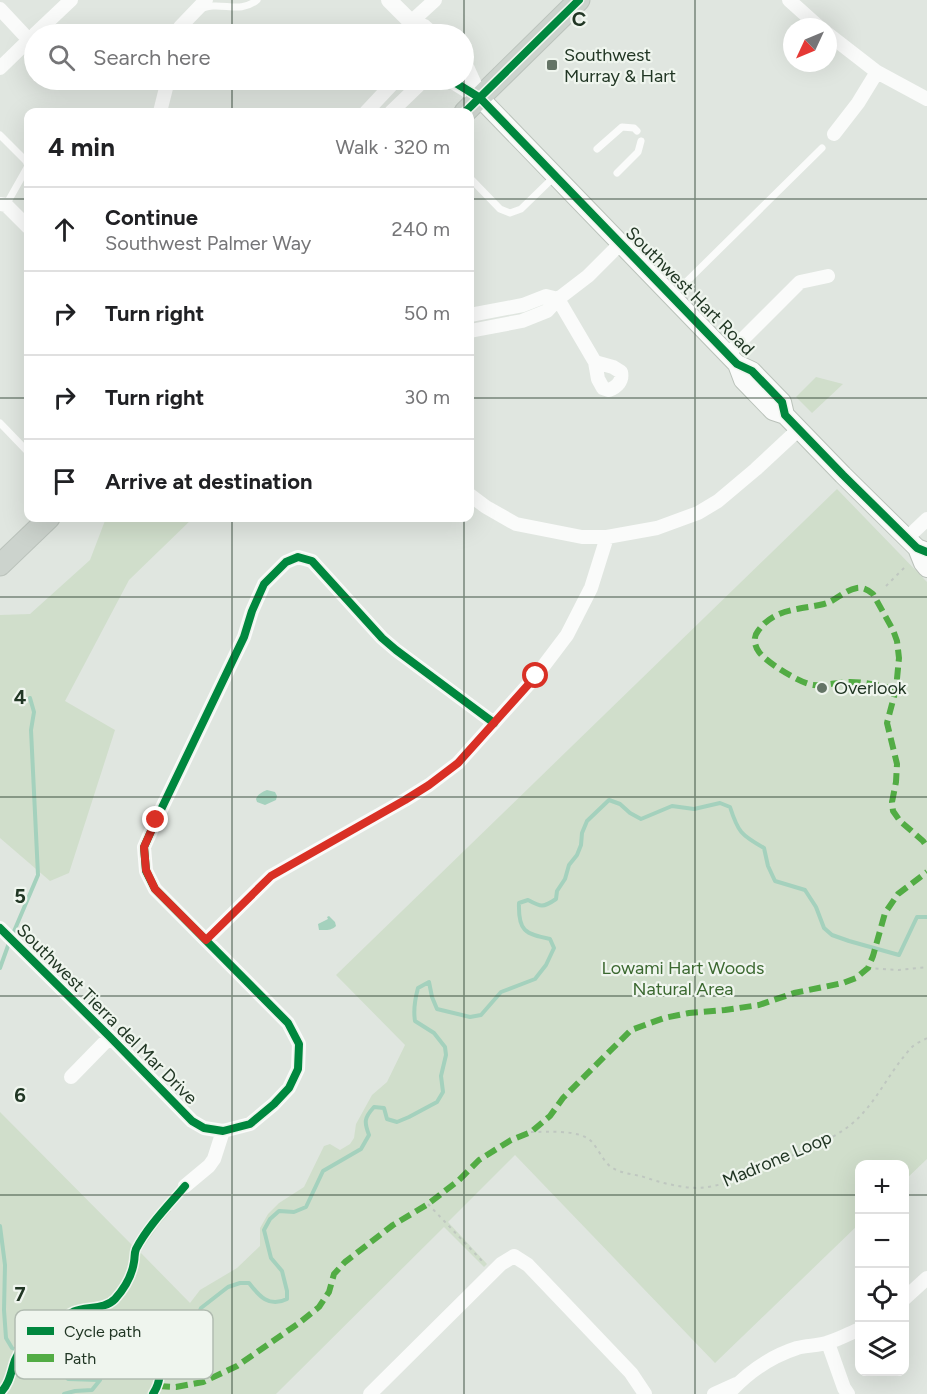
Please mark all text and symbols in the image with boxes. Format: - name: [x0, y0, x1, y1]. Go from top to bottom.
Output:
- text: C: [572, 7, 586, 31]
- north arrow: [783, 18, 837, 72]
- search box: [24, 24, 474, 90]
- icon: search: [45, 41, 78, 74]
- text: Search here: [93, 44, 211, 71]
- place label: Southwest Murray & Hart: [564, 44, 676, 87]
- marker: Southwest Murray & Hart: [545, 58, 559, 72]
- text: 4 min: [48, 131, 115, 163]
- text: Walk · 320 m: [336, 135, 450, 159]
- text: Continue: [105, 204, 198, 231]
- icon: ahead: [48, 213, 81, 246]
- text: 240 m: [392, 217, 450, 241]
- street label: Southwest Hart Road: [621, 222, 759, 360]
- text: Southwest Palmer Way: [105, 231, 311, 255]
- icon: right: [48, 297, 81, 330]
- text: Turn right: [105, 300, 204, 327]
- text: 50 m: [404, 301, 450, 325]
- icon: right: [48, 381, 81, 414]
- text: Turn right: [105, 384, 204, 411]
- text: 30 m: [404, 385, 450, 409]
- icon: arrive: [48, 465, 81, 498]
- text: Arrive at destination: [105, 468, 313, 495]
- route start: [522, 662, 548, 688]
- place label: Overlook: [834, 677, 907, 699]
- marker: Overlook: [815, 681, 829, 695]
- text: 4: [14, 685, 27, 709]
- route end: [142, 806, 168, 832]
- text: 5: [14, 884, 26, 908]
- street label: Southwest Tierra del Mar Drive: [12, 919, 202, 1109]
- park label: Lowami Hart Woods Natural Area: [602, 957, 764, 1000]
- text: 6: [14, 1083, 26, 1107]
- street label: Madrone Loop: [719, 1126, 835, 1192]
- map controls: [855, 1160, 909, 1376]
- button: +: [855, 1160, 909, 1214]
- button: −: [855, 1214, 909, 1268]
- button: locate: [855, 1268, 909, 1322]
- text: 7: [14, 1282, 26, 1306]
- legend: [15, 1310, 213, 1379]
- text: Cycle path: [64, 1322, 141, 1341]
- button: layers: [855, 1322, 909, 1376]
- text: Path: [64, 1349, 96, 1368]

